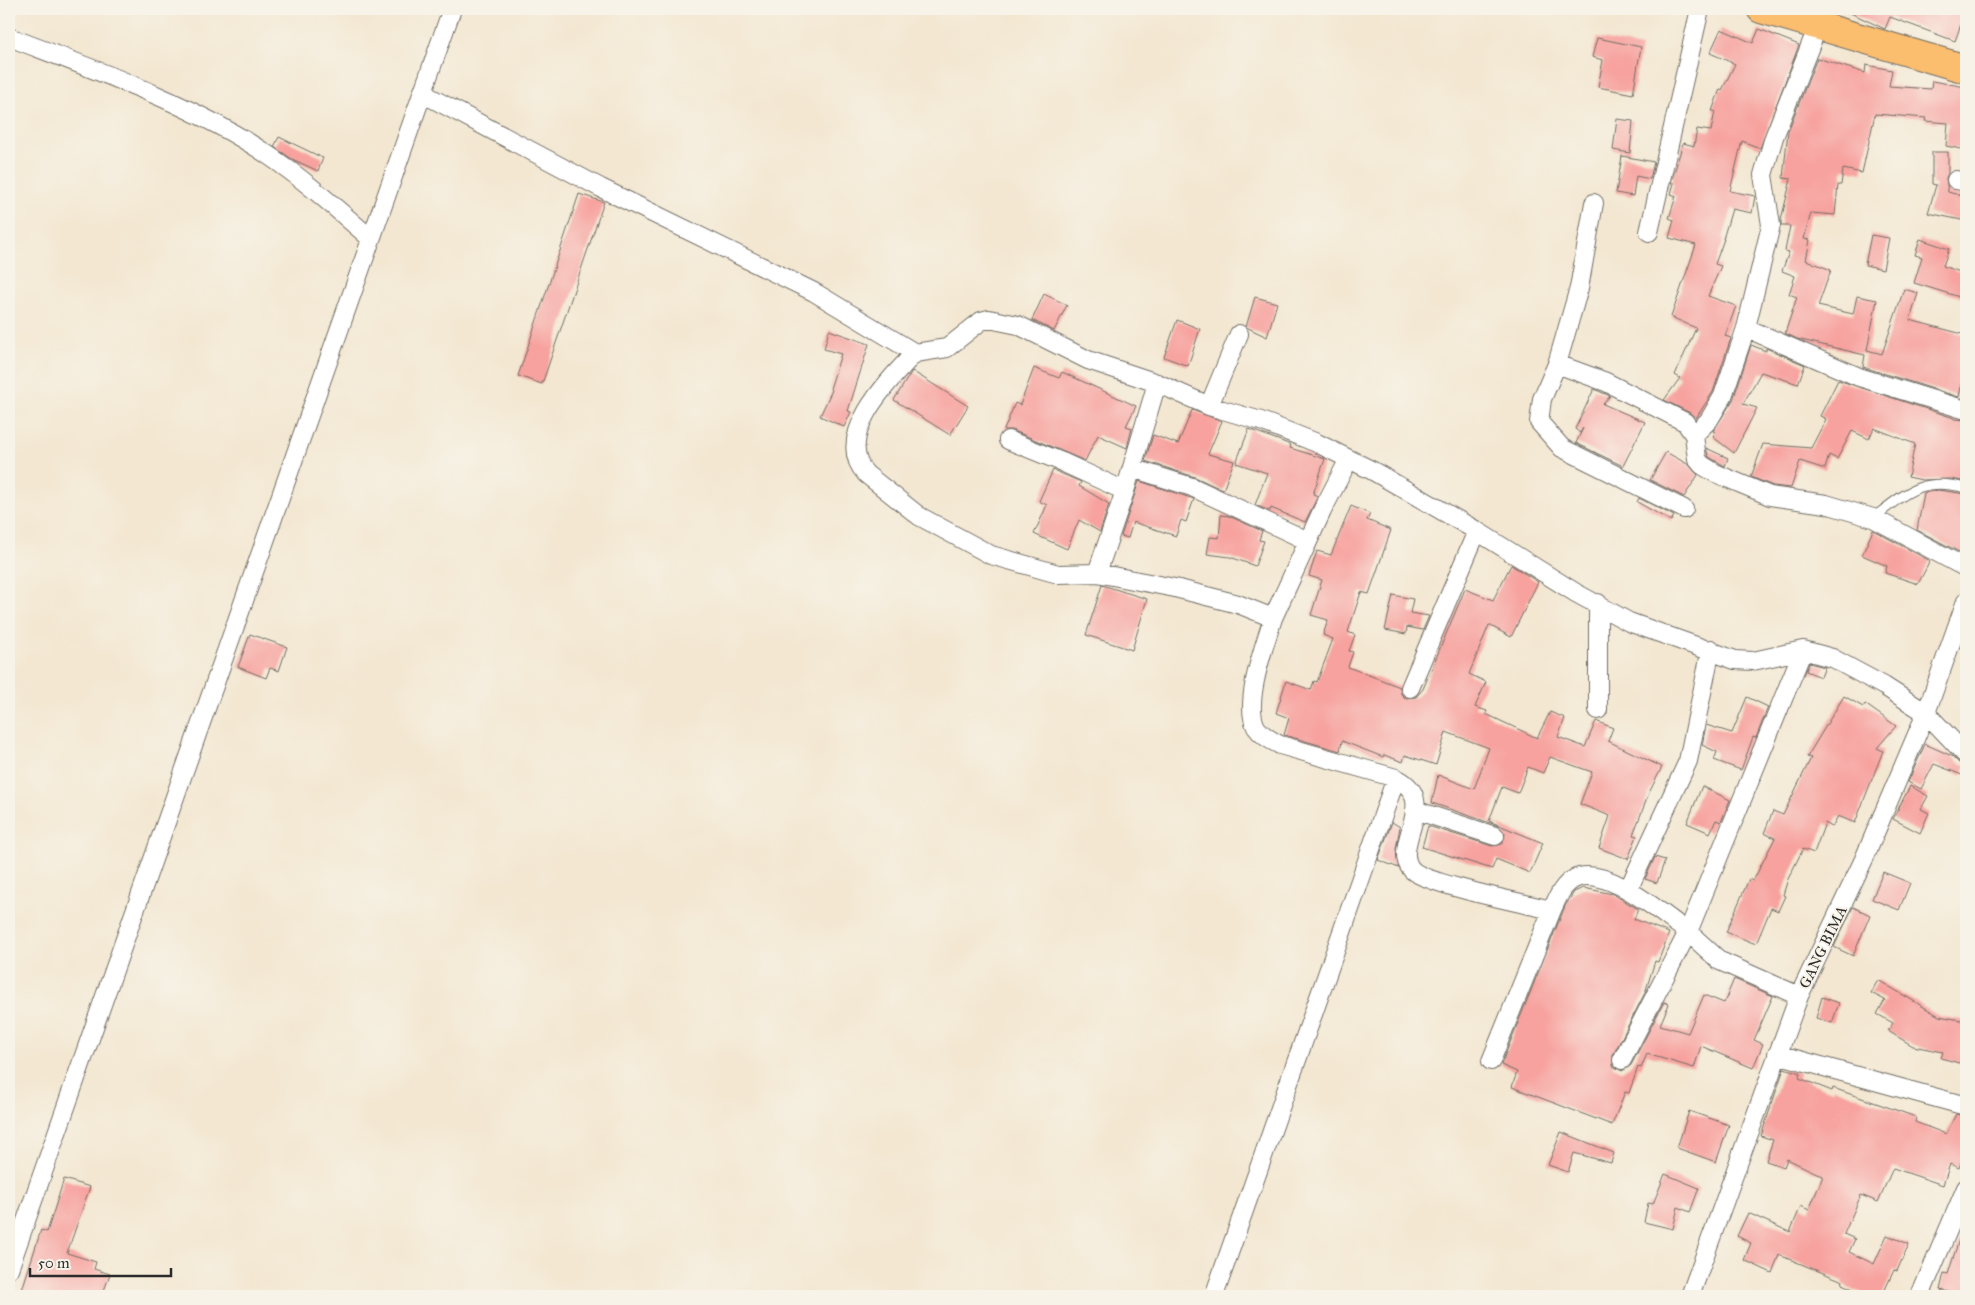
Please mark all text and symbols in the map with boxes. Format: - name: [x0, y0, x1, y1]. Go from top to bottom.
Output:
- street label: GANG BIMA: [1795, 903, 1851, 991]
- scale bar: [30, 1245, 171, 1277]
- text: 50 m: [38, 1254, 70, 1272]

